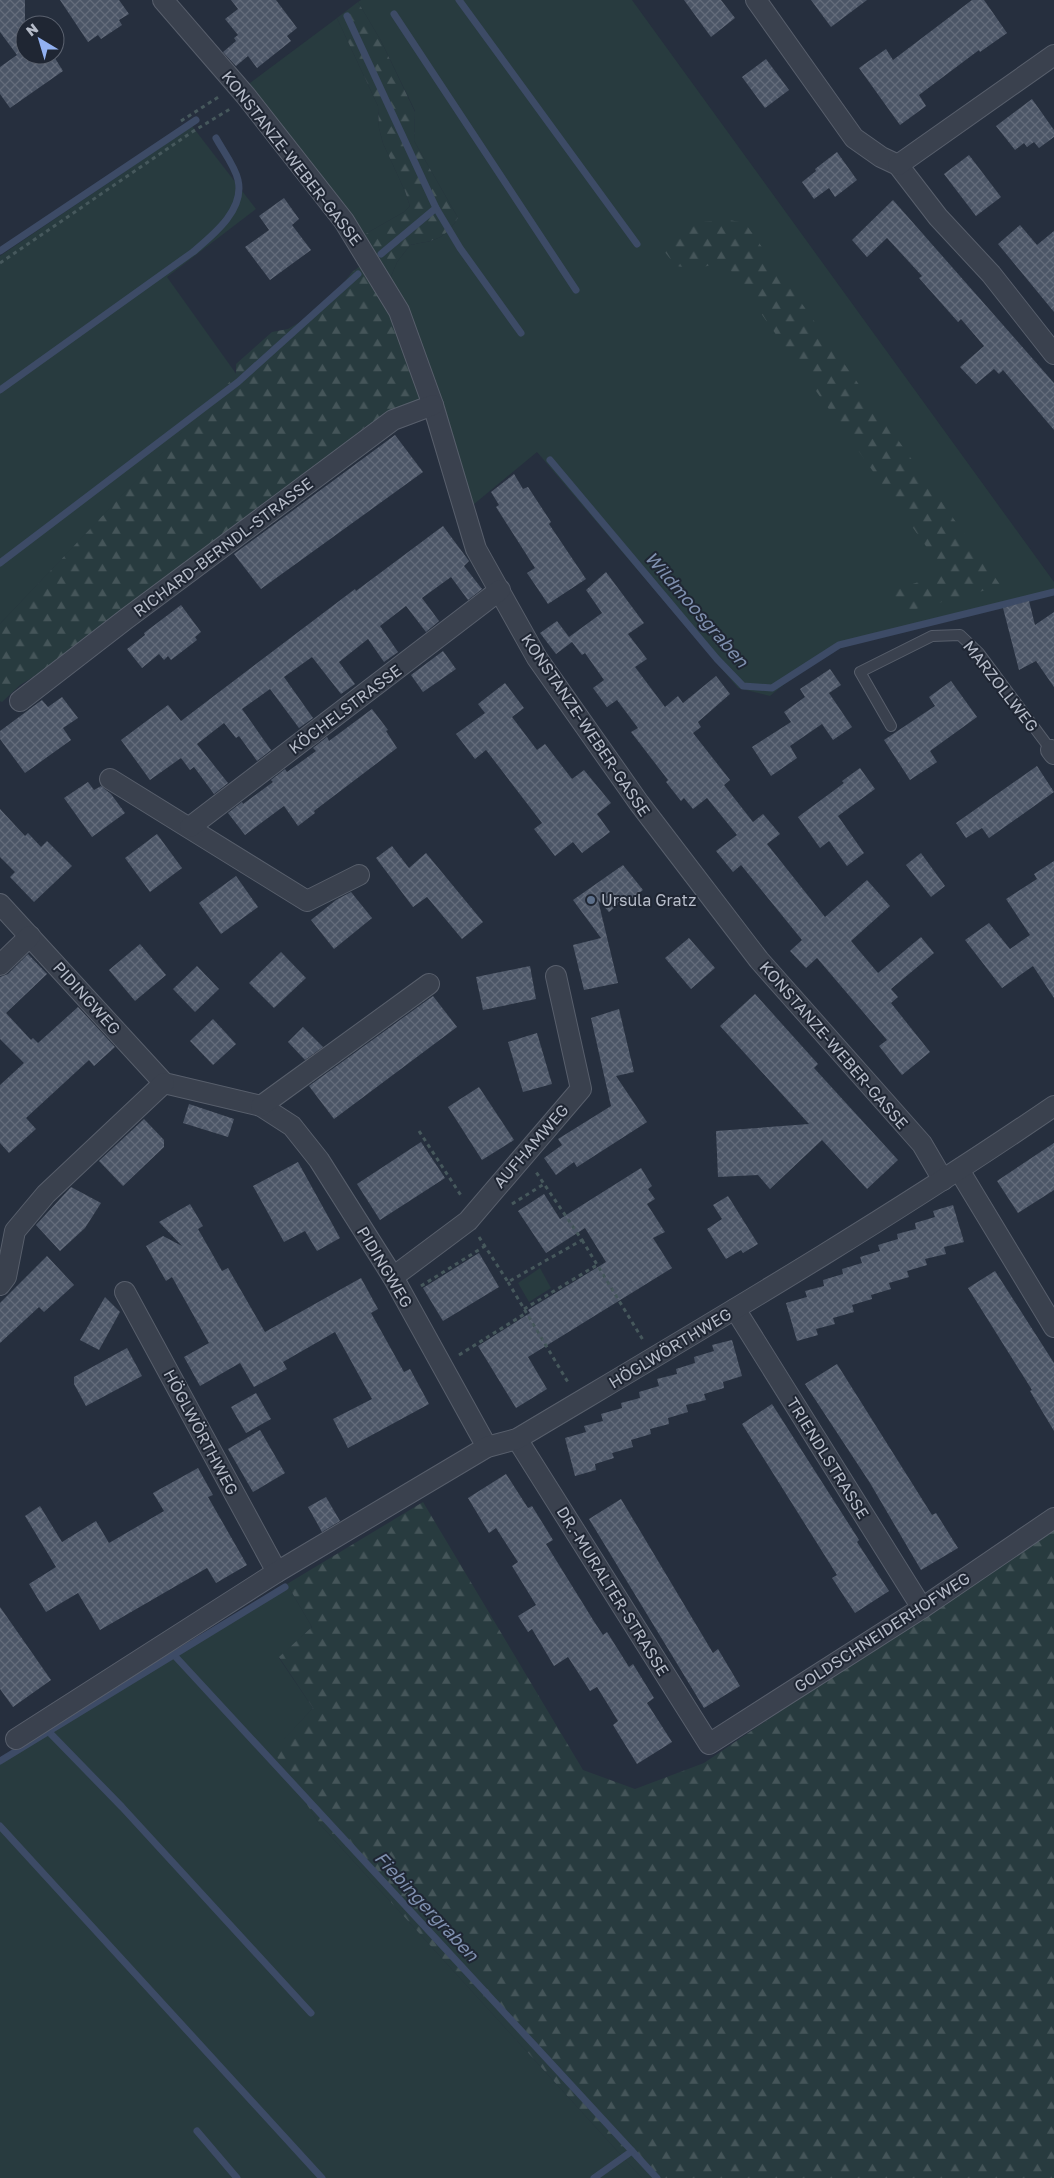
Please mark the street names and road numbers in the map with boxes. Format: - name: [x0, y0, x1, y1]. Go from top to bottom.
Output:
- street label: KONSTANZE-WEBER-GASSE: [218, 67, 366, 249]
- street label: RICHARD-BERNDL-STRASSE: [129, 473, 317, 621]
- street label: KONSTANZE-WEBER-GASSE: [517, 630, 655, 820]
- street label: MARZOLLWEG: [959, 636, 1043, 736]
- street label: KÖCHELSTRASSE: [285, 660, 405, 758]
- street label: PIDINGWEG: [49, 957, 125, 1039]
- street label: KONSTANZE-WEBER-GASSE: [756, 957, 912, 1133]
- street label: AUFHAMWEG: [489, 1100, 573, 1192]
- street label: PIDINGWEG: [353, 1223, 417, 1311]
- street label: HÖGLWÖRTHWEG: [605, 1303, 735, 1393]
- street label: HÖGLWÖRTHWEG: [159, 1366, 243, 1498]
- street label: TRIENDLSTRASSE: [783, 1394, 873, 1522]
- street label: DR.-MURALTER-STRASSE: [553, 1503, 673, 1679]
- street label: GOLDSCHNEIDERHOFWEG: [790, 1568, 974, 1696]

